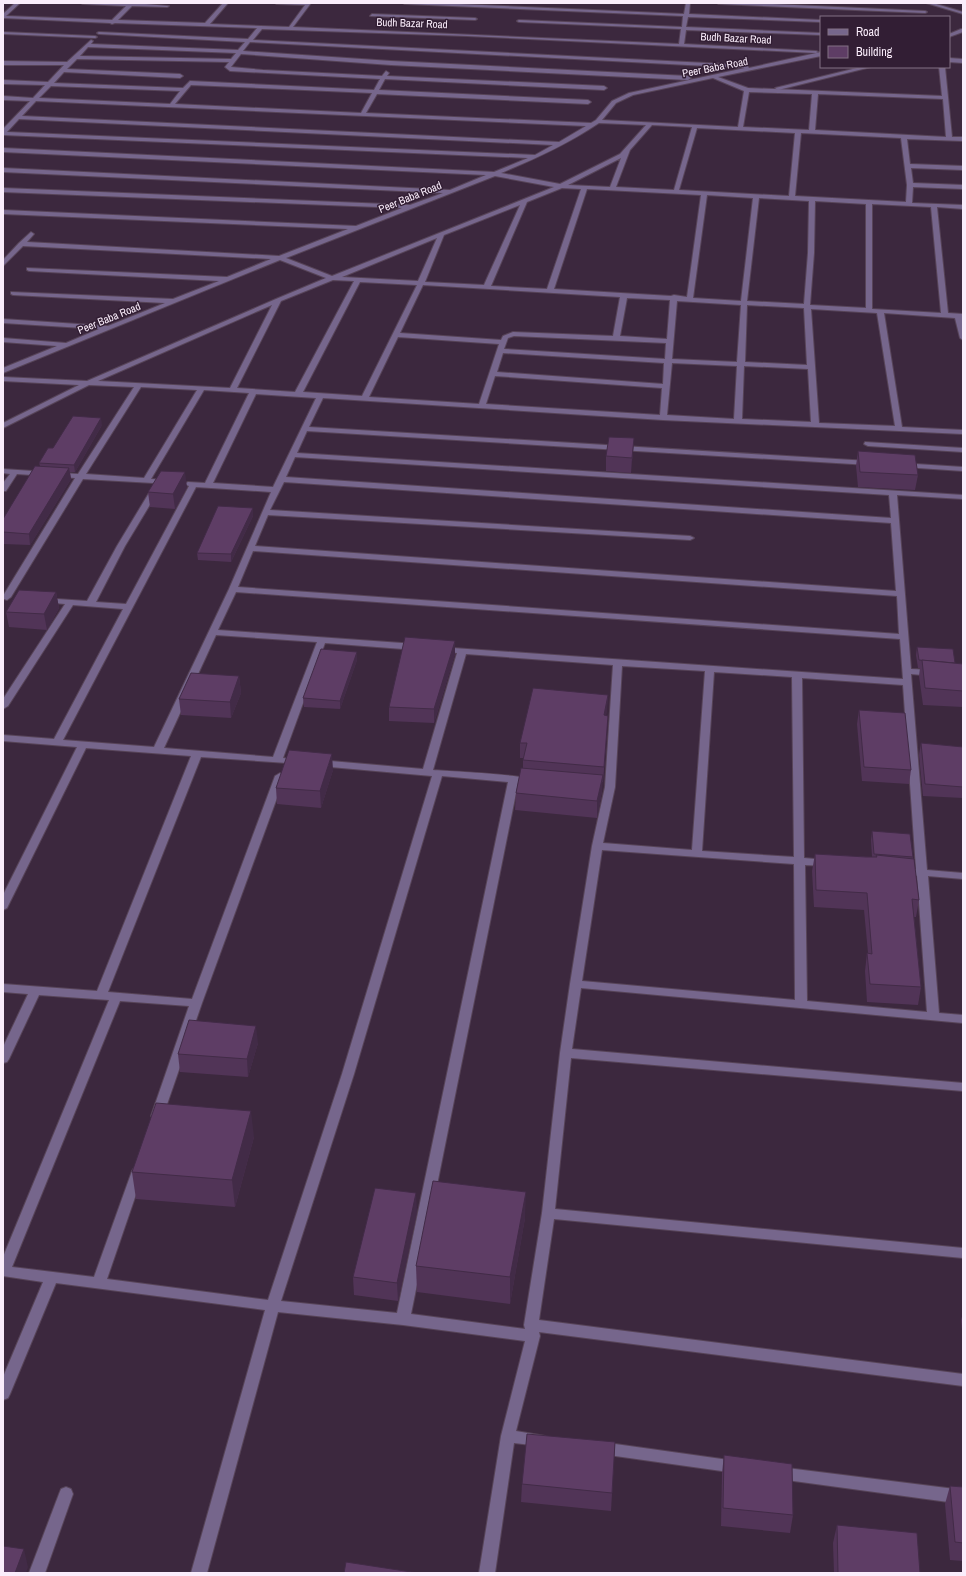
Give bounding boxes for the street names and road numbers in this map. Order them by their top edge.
street label: Budh Bazar Road [376,15,448,31]
street label: Budh Bazar Road [700,29,772,47]
street label: Peer Baba Road [681,54,749,80]
street label: Peer Baba Road [376,178,444,216]
street label: Peer Baba Road [75,299,143,337]

